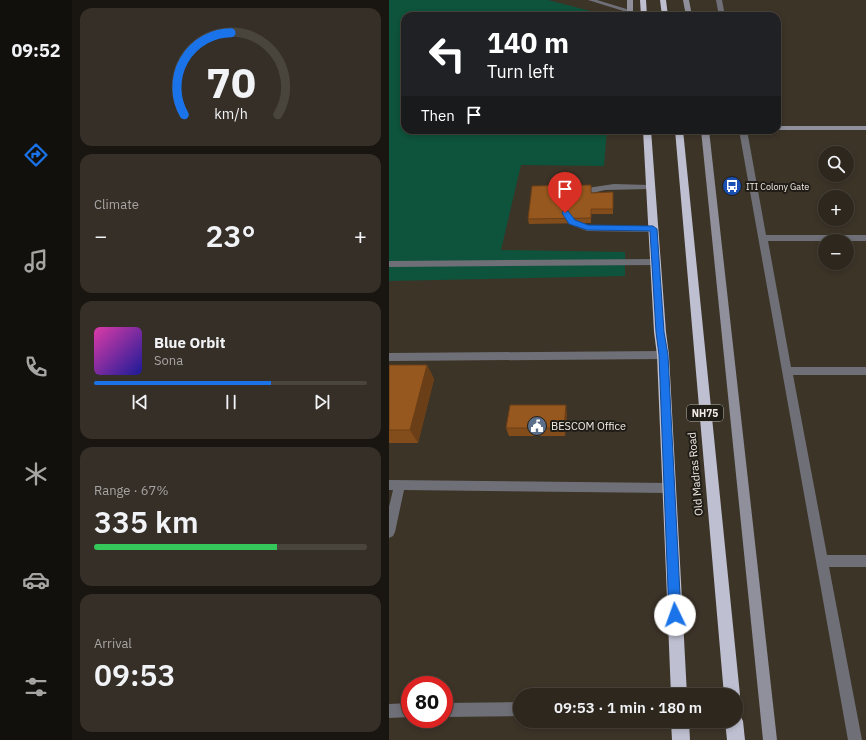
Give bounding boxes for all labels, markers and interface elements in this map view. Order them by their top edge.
text: 140 m [487,24,569,61]
icon: left [421,28,473,80]
text: 09:52 [11,39,61,62]
text: 70 [206,55,255,109]
text: Turn left [487,60,555,83]
text: km/h [214,104,247,123]
icon: arrive [463,104,485,126]
text: Then [421,106,455,125]
icon: directions [22,141,50,169]
map controls [818,146,854,270]
button: search [818,146,854,182]
pin [548,172,582,213]
bus stop icon: ITI Colony Gate [721,175,743,197]
icon: arrive [554,178,576,200]
place label: ITI Colony Gate [746,181,809,192]
button: + [818,190,854,226]
text: Climate [94,196,139,213]
text: 23° [205,216,256,255]
text: − [94,221,107,250]
text: + [354,221,367,250]
button: − [818,234,854,270]
icon: music [22,247,50,275]
text: Blue Orbit [154,333,225,352]
text: Sona [154,352,183,369]
icon: phone [22,353,50,381]
icon: previous [129,391,151,413]
icon: pause [220,391,242,413]
icon: next [311,391,333,413]
road number: NH75 [687,405,723,421]
public building icon: BESCOM Office [526,415,548,437]
place label: BESCOM Office [551,419,626,433]
street label: Old Madras Road [684,432,706,516]
icon: climate [22,460,50,488]
text: Range · 67% [94,482,168,499]
text: 335 km [94,502,199,541]
icon: car [22,566,50,594]
position arrow [654,594,696,636]
text: Arrival [94,635,132,652]
text: 09:53 [94,655,176,694]
icon: filters [22,673,50,701]
speed limit sign: 80 [401,676,453,728]
text: 09:53 · 1 min · 180 m [554,698,702,717]

